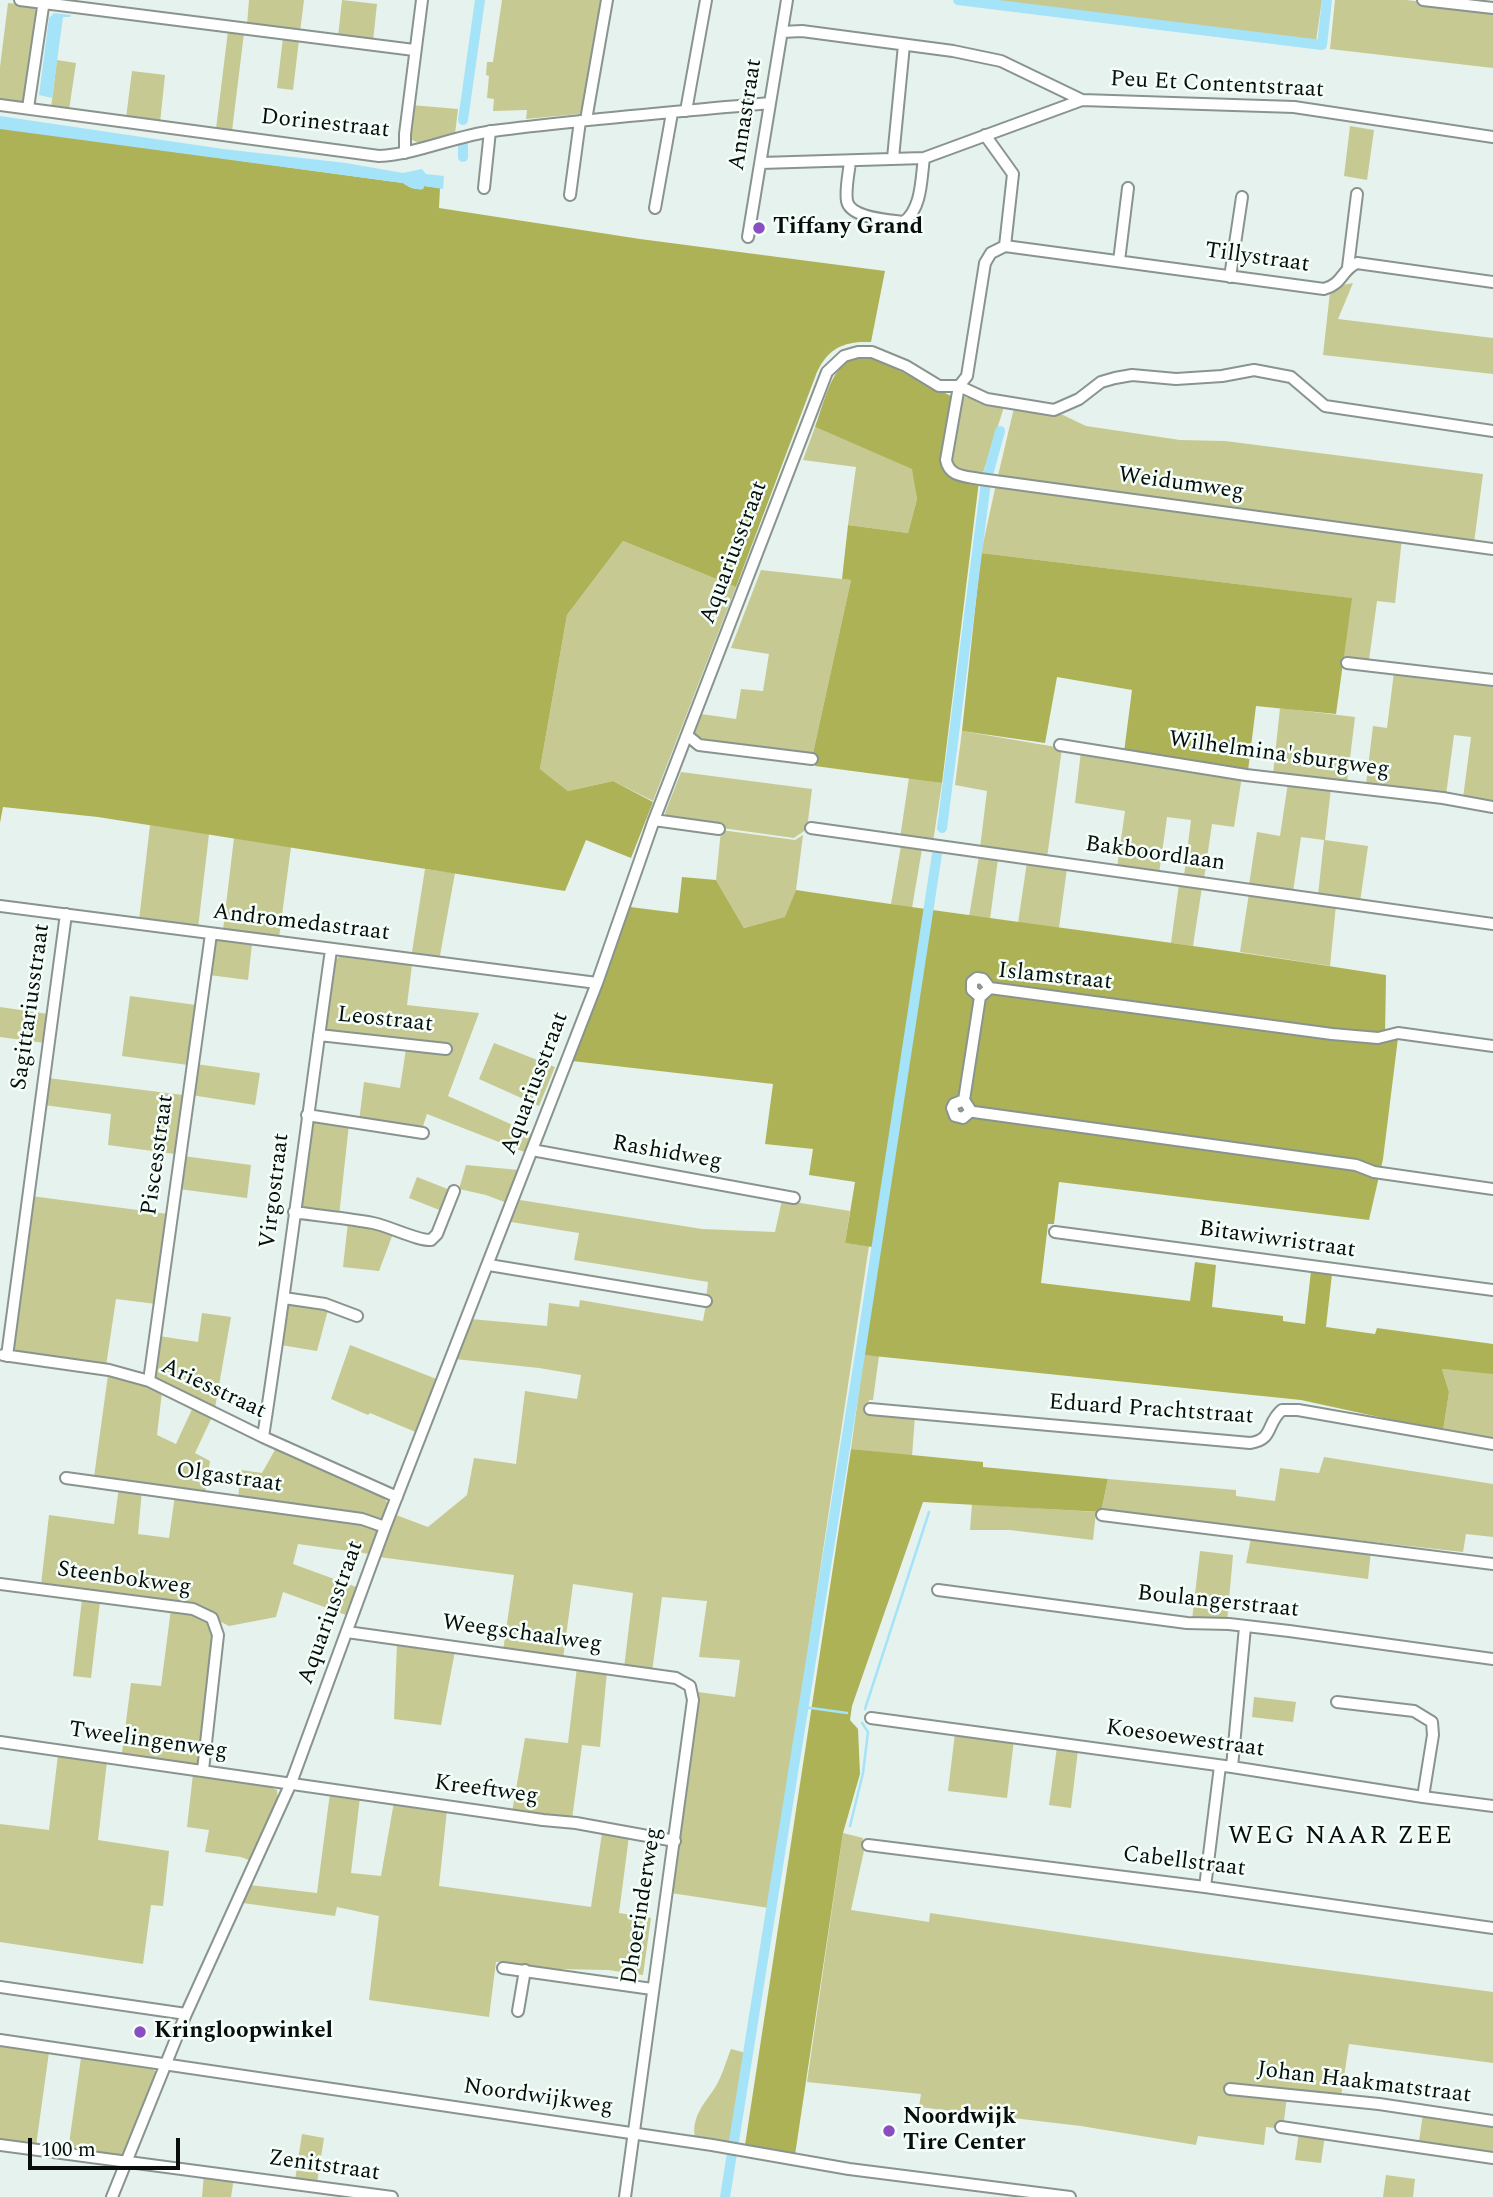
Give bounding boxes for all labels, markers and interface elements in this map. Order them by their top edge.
street label: Annastraat [725,57,769,173]
street label: Peu Et Contentstraat [1109,67,1325,105]
street label: Dorinestraat [259,105,391,145]
place label: Tiffany Grand [773,214,923,242]
marker: Tiffany Grand [751,220,767,236]
street label: Tillystraat [1203,238,1311,280]
street label: Weidumweg [1116,463,1246,507]
street label: Aquariusstraat [695,478,775,628]
street label: Wilhelmina'sburgweg [1167,727,1391,785]
street label: Bakboordlaan [1083,832,1227,878]
street label: Andromedastraat [211,899,391,949]
street label: Sagittariusstraat [7,922,57,1092]
street label: Islamstraat [996,958,1114,998]
street label: Leostraat [336,1002,434,1040]
street label: Aquariusstraat [496,1009,576,1159]
street label: Piscesstraat [137,1093,181,1217]
street label: Rashidweg [610,1131,724,1177]
street label: Virgostraat [255,1132,297,1250]
street label: Bitawiwristraat [1197,1216,1357,1266]
street label: Ariesstraat [156,1354,270,1426]
street label: Eduard Prachtstraat [1048,1390,1254,1432]
street label: Olgastraat [174,1458,284,1500]
street label: Aquariusstraat [293,1537,371,1689]
street label: Steenbokweg [55,1557,193,1603]
street label: Boulangerstraat [1136,1581,1300,1625]
street label: Weegschaalweg [440,1610,604,1660]
street label: Koesoewestraat [1104,1715,1266,1765]
street label: Tweelingenweg [67,1717,229,1767]
street label: Kreeftweg [432,1770,540,1812]
district label: WEG NAAR ZEE [1230,1822,1452,1854]
street label: Dhoerinderweg [617,1825,669,1987]
street label: Cabellstraat [1121,1842,1247,1884]
place label: Kringloopwinkel [154,2018,333,2046]
marker: Kringloopwinkel [132,2024,148,2040]
street label: Johan Haakmatstraat [1255,2057,1473,2111]
street label: Noordwijkweg [461,2074,615,2122]
place label: Noordwijk Tire Center [903,2104,1026,2158]
marker: Noordwijk Tire Center [881,2123,897,2139]
scale bar [32,2124,184,2168]
text: 100 m [41,2134,96,2166]
street label: Zenitstraat [267,2146,381,2188]

